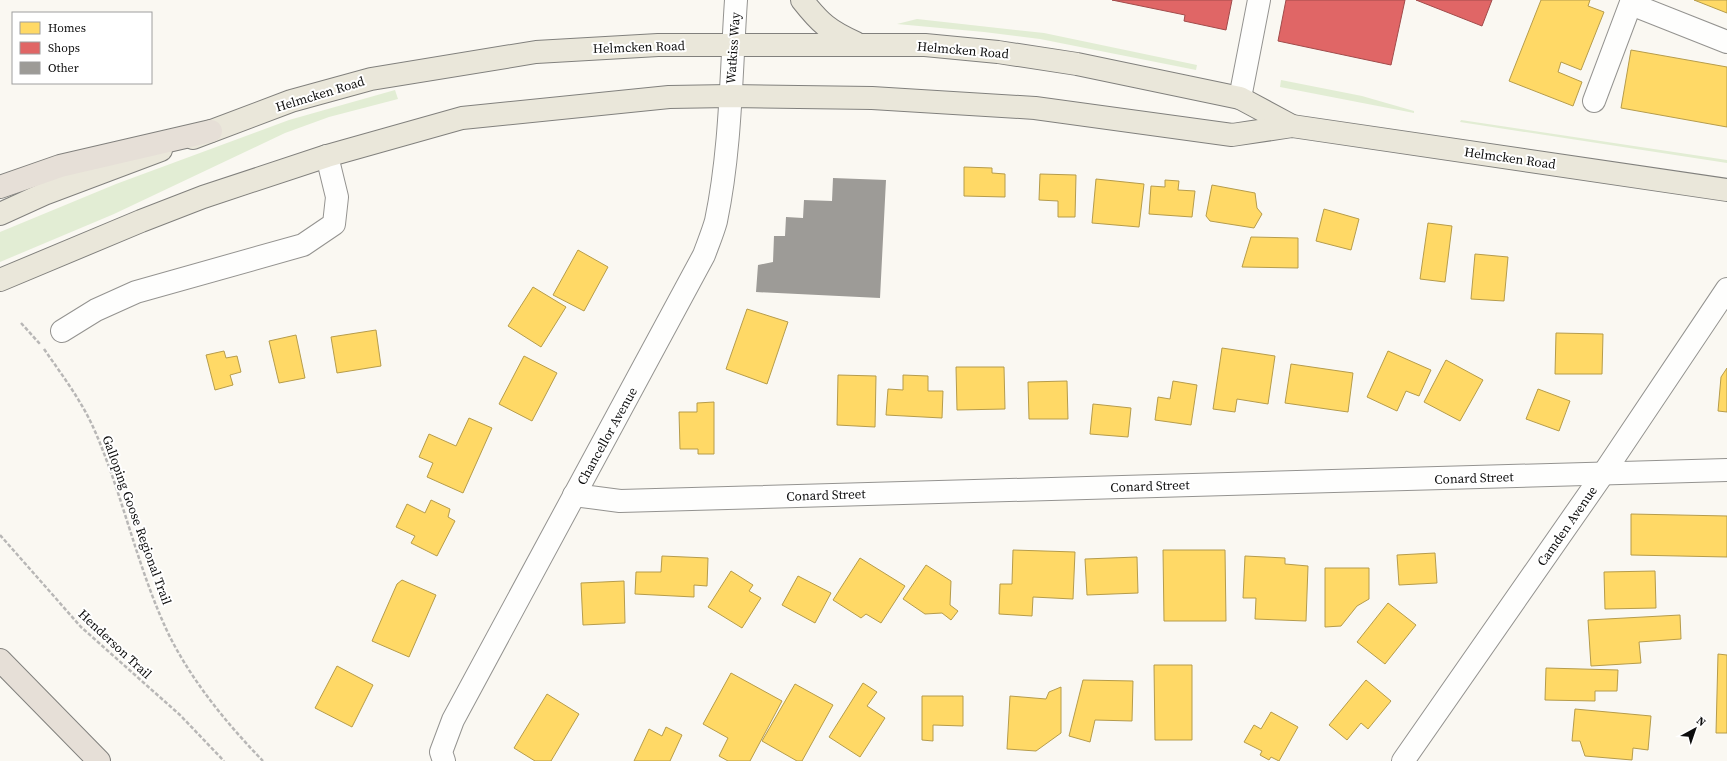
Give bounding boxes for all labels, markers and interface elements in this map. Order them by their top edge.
street label: Watkiss Way [722,11,744,85]
legend [12,12,152,84]
text: Homes [48,20,86,36]
street label: Helmcken Road [593,37,686,57]
street label: Helmcken Road [916,38,1010,63]
text: Shops [48,40,80,56]
text: Other [48,60,79,76]
street label: Helmcken Road [273,72,367,116]
street label: Helmcken Road [1463,143,1557,173]
street label: Chancellor Avenue [573,384,641,488]
street label: Galloping Goose Regional Trail [98,433,176,607]
street label: Conard Street [1434,468,1515,488]
street label: Conard Street [1110,476,1191,496]
street label: Camden Avenue [1533,482,1601,569]
street label: Conard Street [786,485,867,505]
street label: Henderson Trail [75,606,155,683]
north arrow [1675,709,1715,749]
text: N [1693,713,1709,730]

